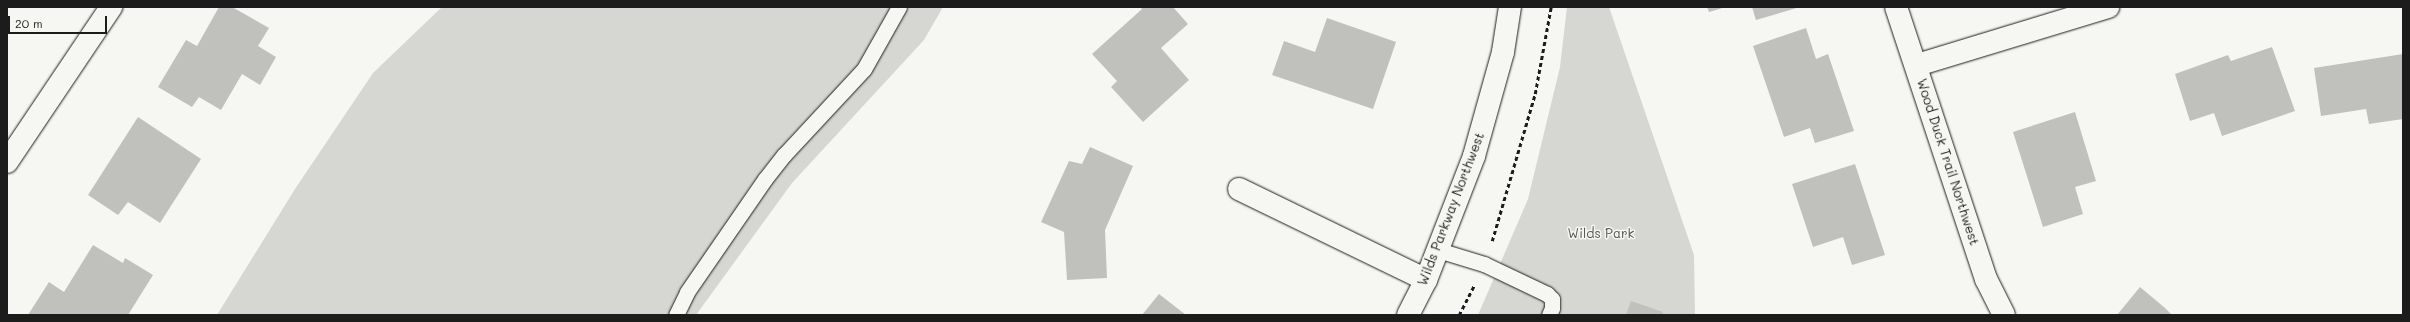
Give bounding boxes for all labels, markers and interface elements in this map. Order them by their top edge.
scale bar [10,8,109,34]
text: 20 m [15,15,43,31]
street label: Wood Duck Trail Northwest [1914,77,1982,247]
street label: Wilds Parkway Northwest [1415,130,1487,288]
park label: Wilds Park [1568,225,1634,241]

